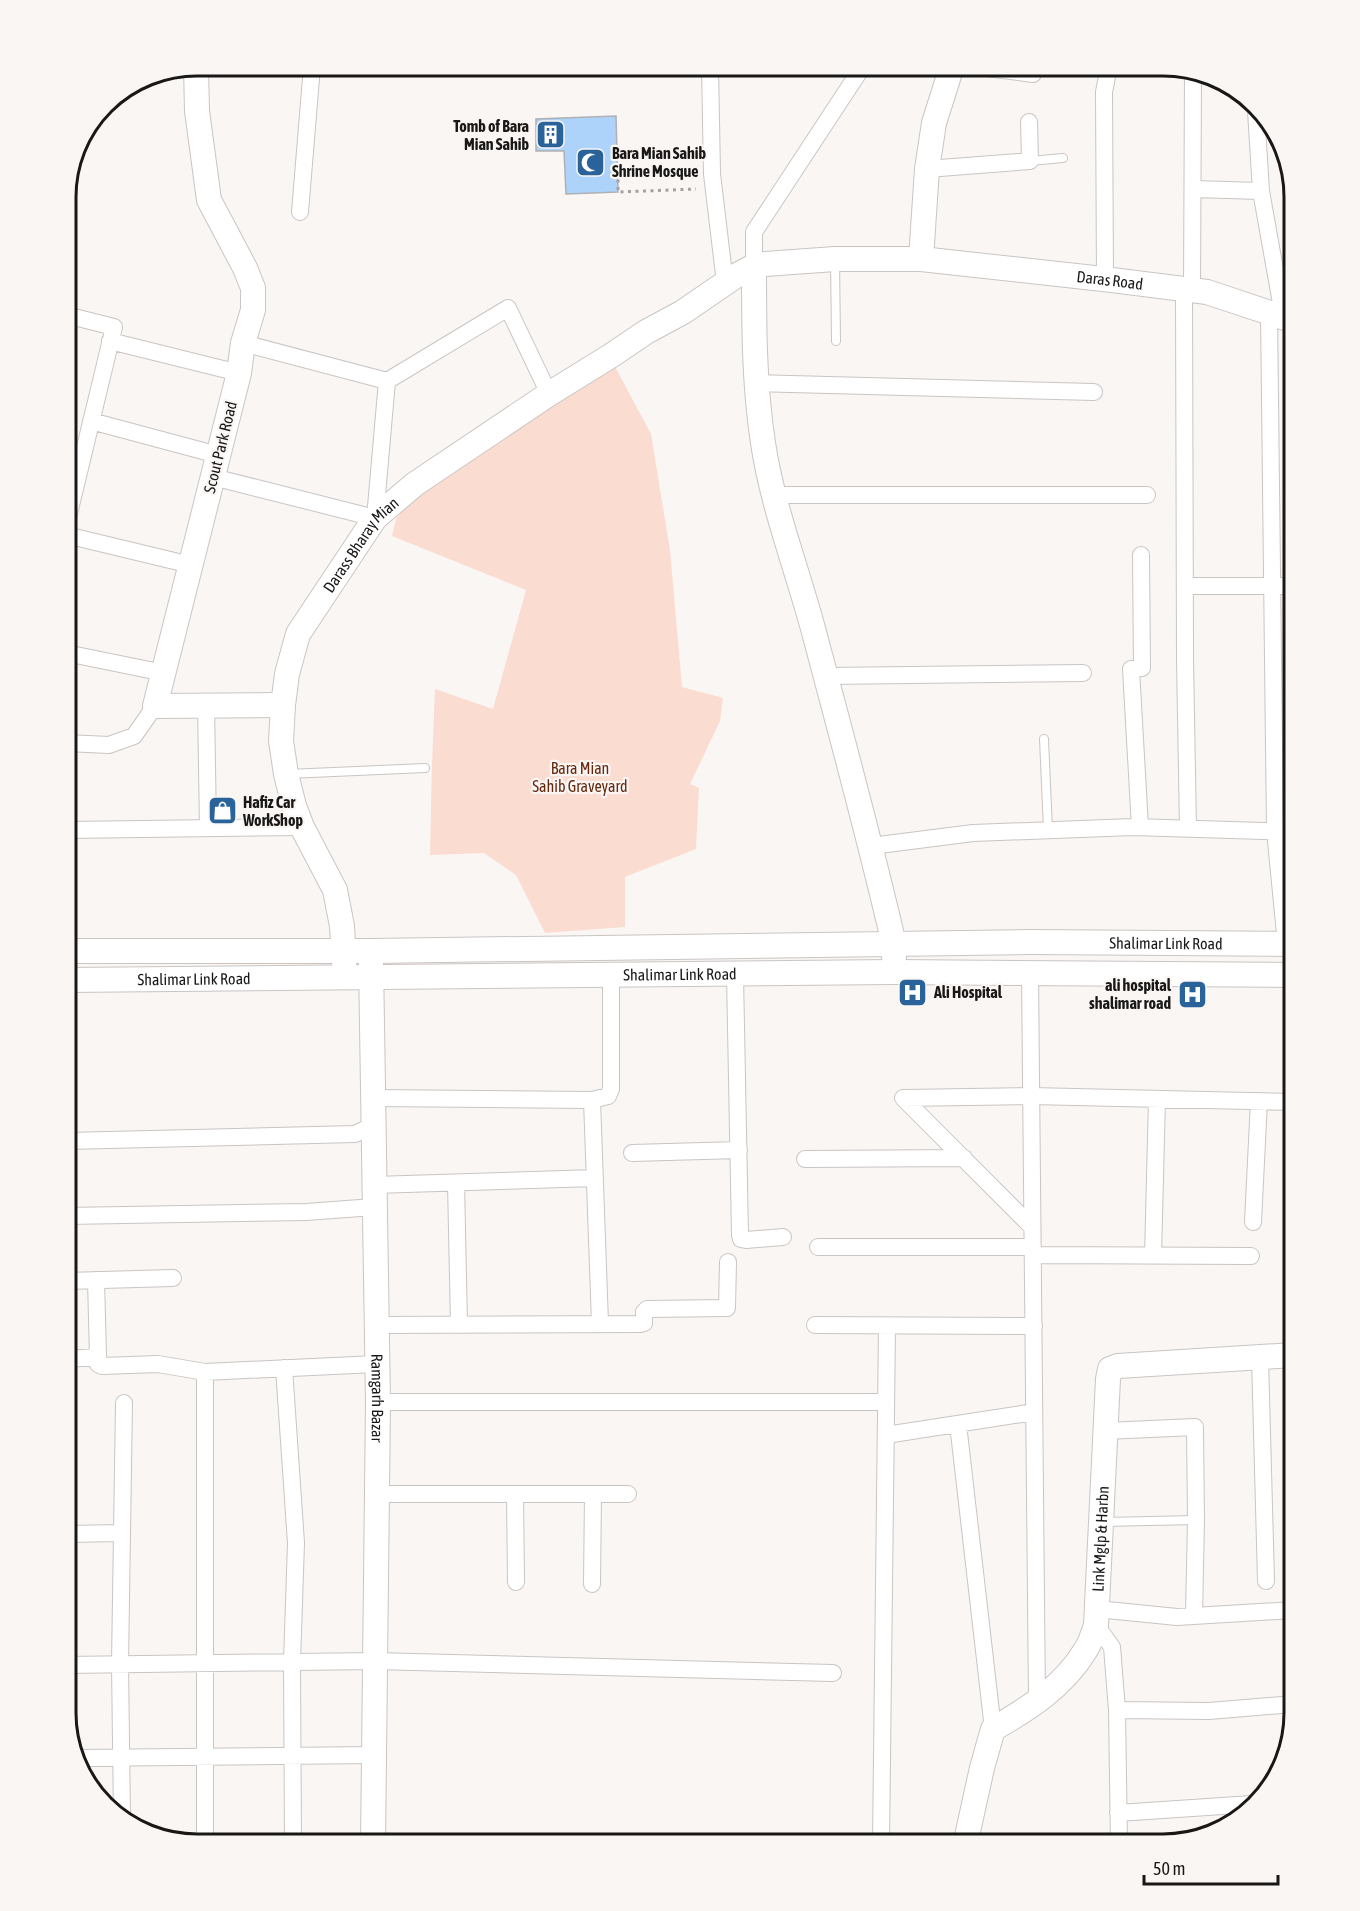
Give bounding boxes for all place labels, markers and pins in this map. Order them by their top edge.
place label: Tomb of Bara Mian Sahib [453,117,529,153]
building icon: Tomb of Bara Mian Sahib [534,119,566,151]
place label: Bara Mian Sahib Shrine Mosque [612,144,706,180]
mosque icon: Bara Mian Sahib Shrine Mosque [575,146,607,178]
place label: Hafiz Car WorkShop [242,793,303,829]
shop icon: Hafiz Car WorkShop [206,795,238,827]
hospital icon: Ali Hospital [897,976,929,1008]
place label: ali hospital shalimar road [1089,976,1172,1012]
hospital icon: ali hospital shalimar road [1176,978,1208,1010]
place label: Ali Hospital [933,983,1003,1001]

